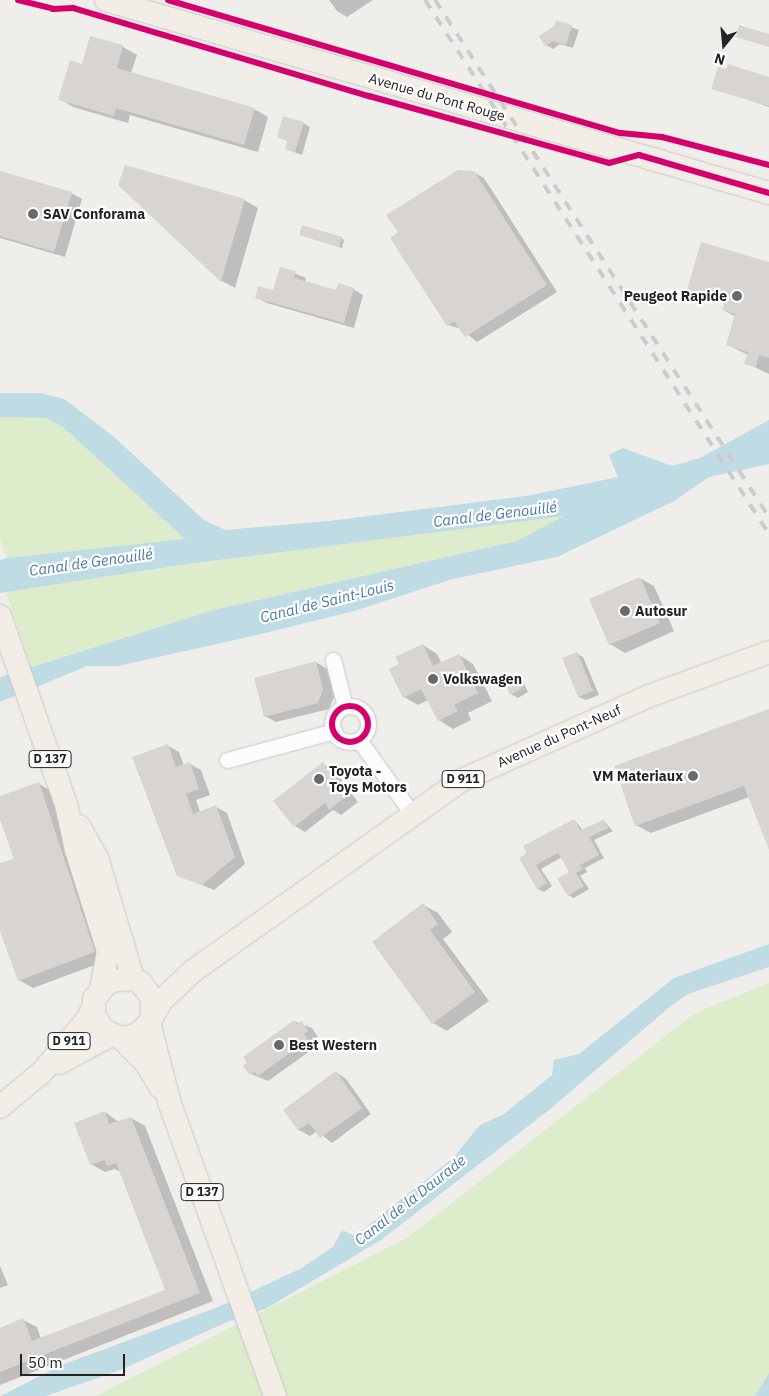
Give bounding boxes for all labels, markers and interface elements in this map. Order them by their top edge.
north arrow [699,20,749,70]
text: N [712,49,727,69]
street label: Avenue du Pont Rouge [367,69,507,125]
place label: SAV Conforama [43,206,145,222]
marker: SAV Conforama [27,208,39,220]
place label: Peugeot Rapide [624,288,727,304]
marker: Peugeot Rapide [731,290,743,302]
water label: Canal de Genouillé [432,497,558,531]
water label: Canal de Genouillé [28,544,154,580]
water label: Canal de Saint-Louis [258,576,396,626]
place label: Autosur [635,603,687,619]
marker: Autosur [619,605,631,617]
place label: Volkswagen [443,671,522,687]
marker: Volkswagen [427,673,439,685]
street label: Avenue du Pont-Neuf [495,701,623,771]
road number: D 137 [28,750,72,769]
place label: Toyota - Toys Motors [329,763,407,796]
place label: VM Materiaux [593,768,683,784]
road number: D 911 [440,770,486,789]
marker: VM Materiaux [687,770,699,782]
marker: Toyota - Toys Motors [313,773,325,785]
road number: D 911 [46,1032,92,1050]
place label: Best Western [289,1037,377,1053]
marker: Best Western [273,1039,285,1051]
water label: Canal de la Daurade [351,1151,469,1249]
road number: D 137 [180,1182,224,1202]
scale bar [22,1344,128,1376]
text: 50 m [28,1353,63,1372]

